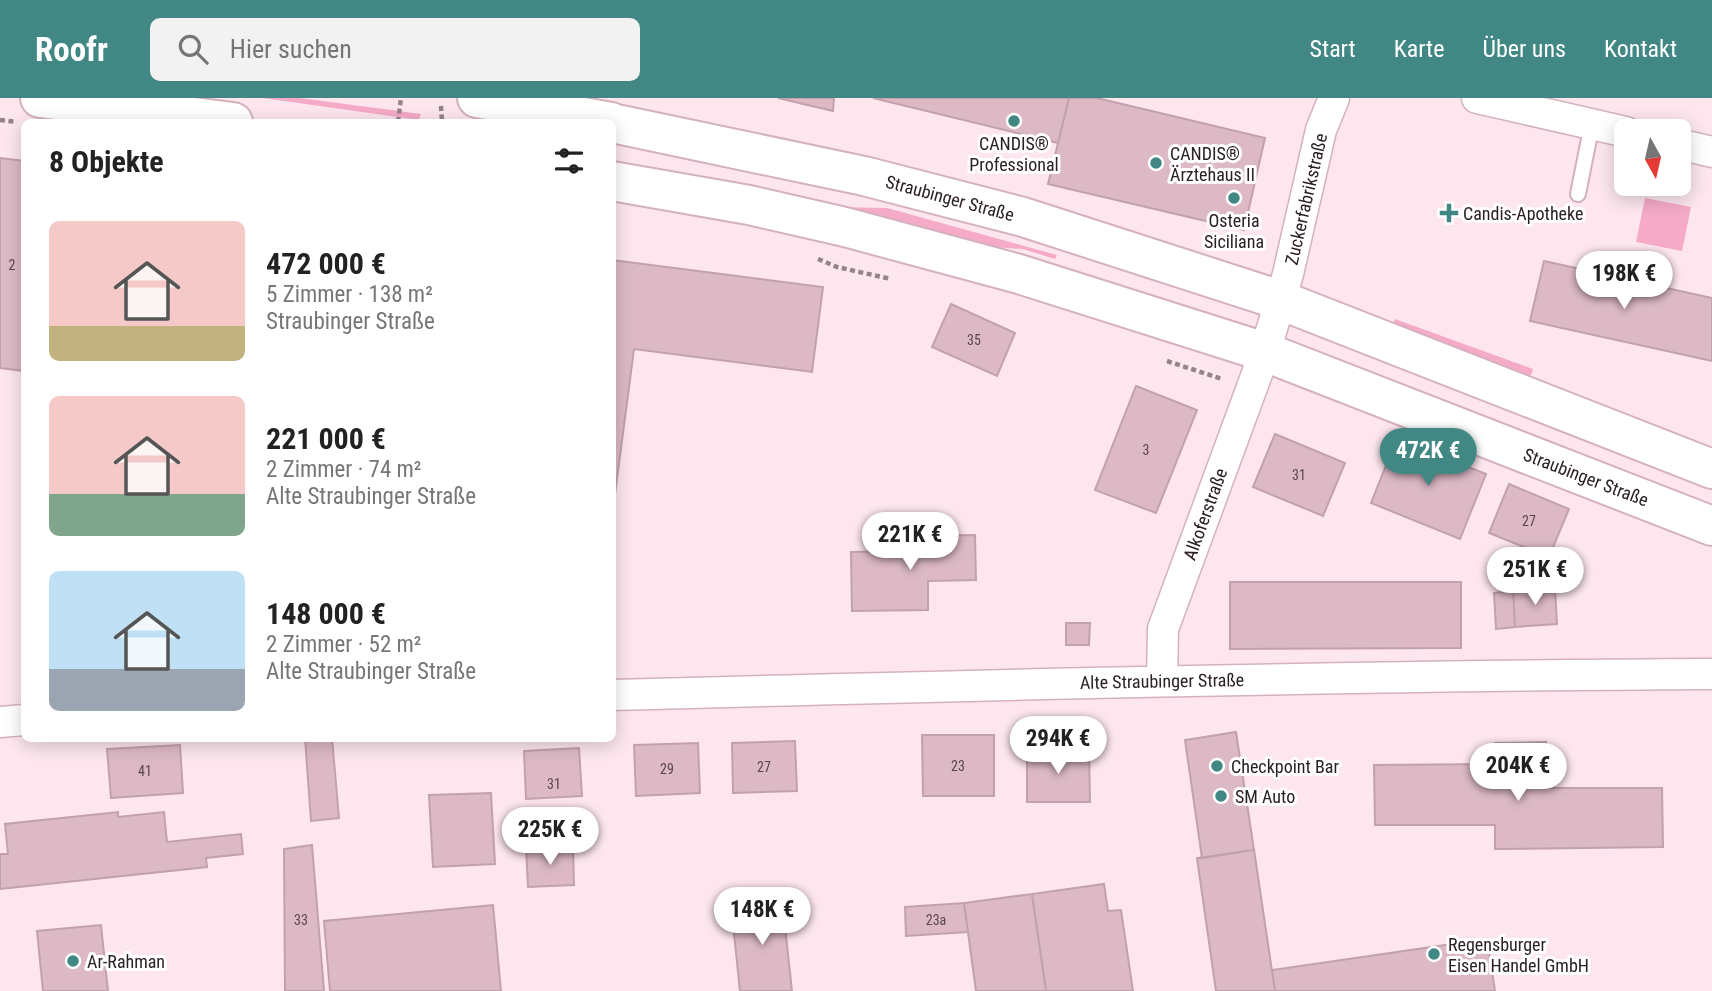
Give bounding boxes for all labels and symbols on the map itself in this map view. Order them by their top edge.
marker: CANDIS® Professional [1006,113,1022,129]
north arrow [1614,119,1690,196]
street label: Zuckerfabrikstraße [1281,131,1331,267]
place label: CANDIS® Professional [969,133,1059,175]
place label: CANDIS® Ärztehaus II [1170,143,1255,185]
marker: CANDIS® Ärztehaus II [1148,155,1164,171]
street label: Straubinger Straße [884,171,1016,225]
marker: Osteria Siciliana [1226,190,1242,206]
place label: Candis-Apotheke [1463,203,1583,224]
marker: Candis-Apotheke [1441,205,1457,221]
place label: Osteria Siciliana [1204,210,1264,252]
pin: 198K € [1567,252,1681,311]
house number: 2 [9,257,16,273]
house number: 35 [967,332,981,348]
pin: 472K € [1371,428,1485,488]
house number: 3 [1143,442,1149,458]
street label: Straubinger Straße [1521,444,1651,510]
street label: Alkoferstraße [1179,465,1231,563]
house number: 31 [1292,467,1306,483]
pin: 221K € [853,512,967,572]
house number: 27 [1522,513,1536,529]
pin: 251K € [1478,547,1592,607]
street label: Alte Straubinger Straße [1080,669,1244,693]
pin: 294K € [1001,716,1115,776]
pin: 204K € [1461,744,1575,803]
place label: Checkpoint Bar [1231,756,1339,777]
house number: 23 [951,758,965,774]
marker: Checkpoint Bar [1209,758,1225,774]
house number: 27 [757,759,771,775]
house number: 29 [660,761,674,777]
house number: 41 [138,763,152,779]
house number: 31 [547,776,561,792]
place label: SM Auto [1235,786,1295,807]
marker: SM Auto [1213,788,1229,804]
pin: 225K € [493,808,607,867]
pin: 148K € [705,888,819,947]
house number: 33 [294,912,308,928]
house number: 23a [926,912,946,928]
place label: Regensburger Eisen Handel GmbH [1448,934,1589,976]
marker: Regensburger Eisen Handel GmbH [1426,946,1442,962]
place label: Ar-Rahman [87,951,165,972]
marker: Ar-Rahman [65,953,81,969]

